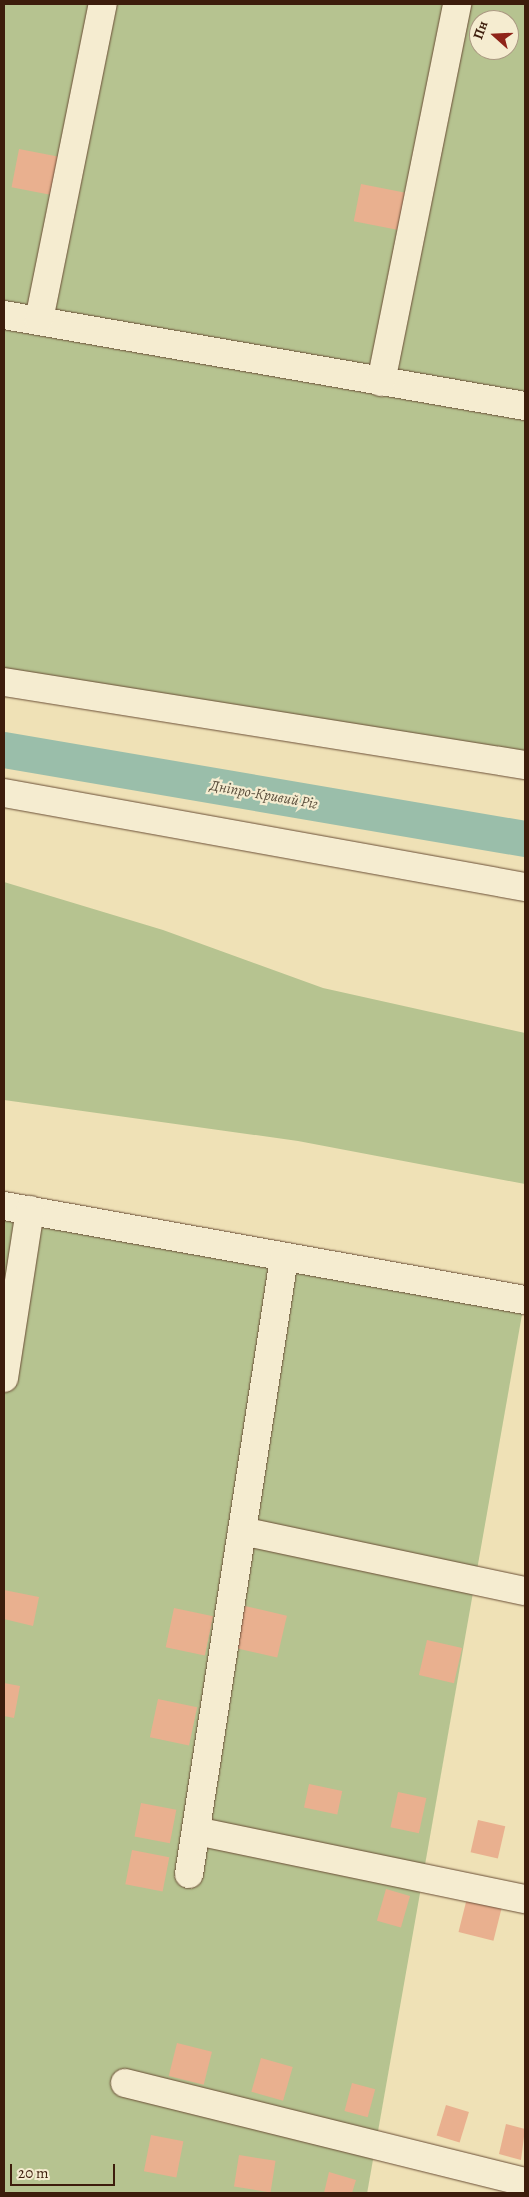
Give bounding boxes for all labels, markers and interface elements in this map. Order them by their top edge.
north arrow [469,10,519,60]
text: Пн [468,18,492,42]
water label: Дніпро-Кривий Ріг [209,777,319,813]
scale bar [12,2154,118,2186]
text: 20 m [18,2163,49,2183]

